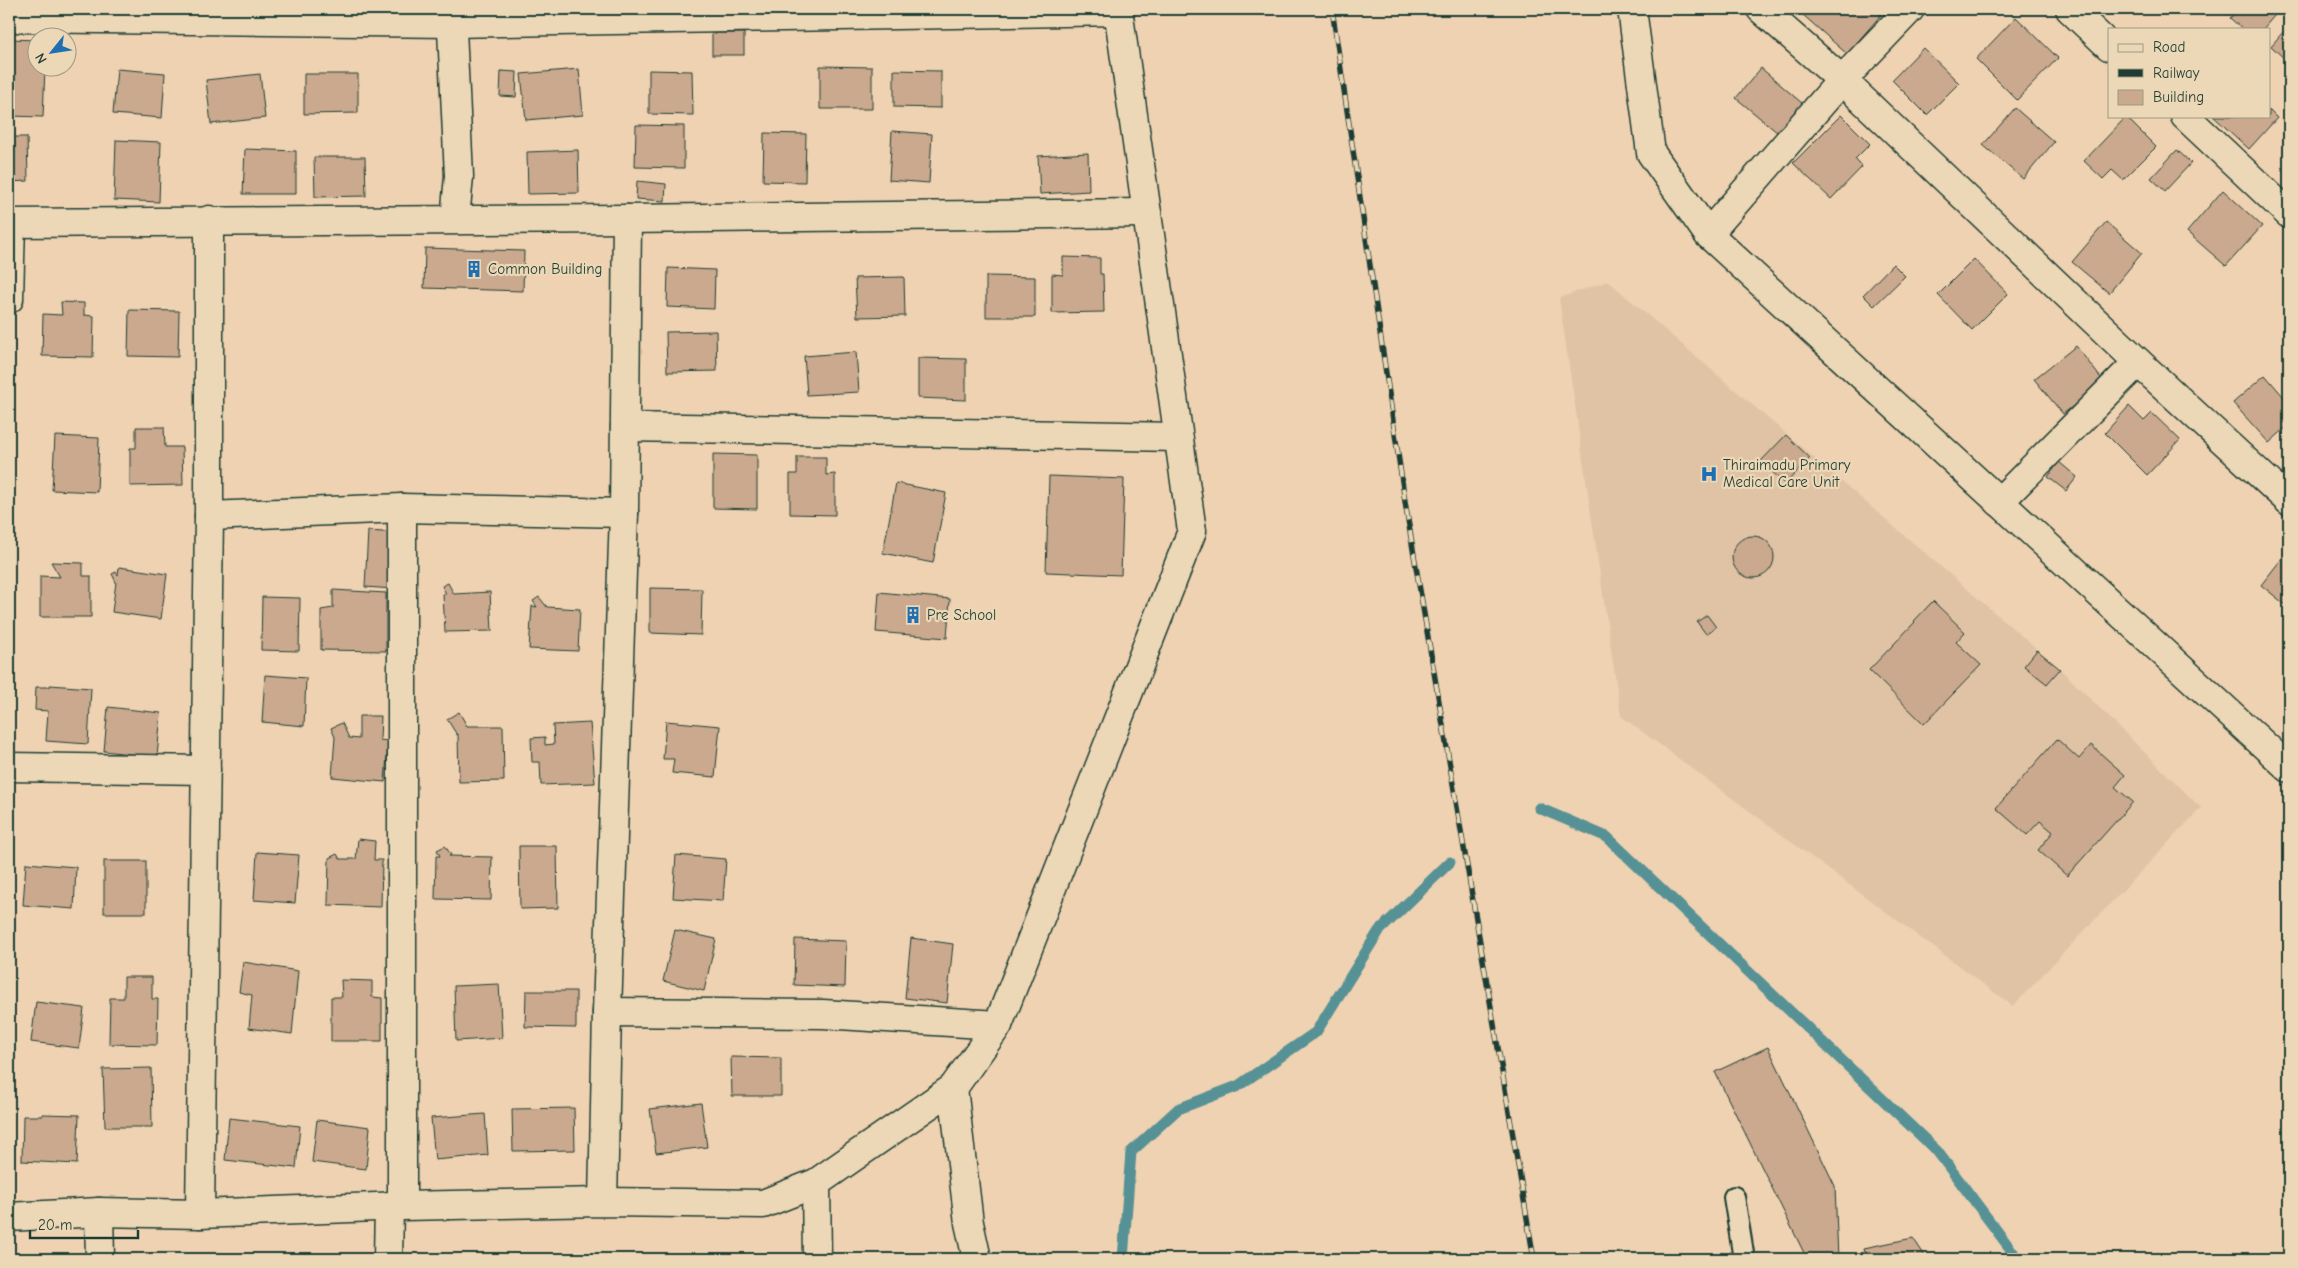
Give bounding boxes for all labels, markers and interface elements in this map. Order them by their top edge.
north arrow [28,28,78,78]
legend [2108,28,2270,118]
text: Road [2153,38,2185,56]
text: N [32,50,51,66]
text: Railway [2153,64,2200,82]
text: Building [2153,88,2204,106]
building icon: Common Building [464,259,484,279]
place label: Common Building [488,260,602,278]
place label: Thiraimadu Primary Medical Care Unit [1723,456,1851,491]
hospital icon: Thiraimadu Primary Medical Care Unit [1699,464,1719,484]
building icon: Pre School [903,605,923,625]
place label: Pre School [927,606,996,624]
scale bar [30,1208,138,1240]
text: 20 m [38,1216,72,1234]

